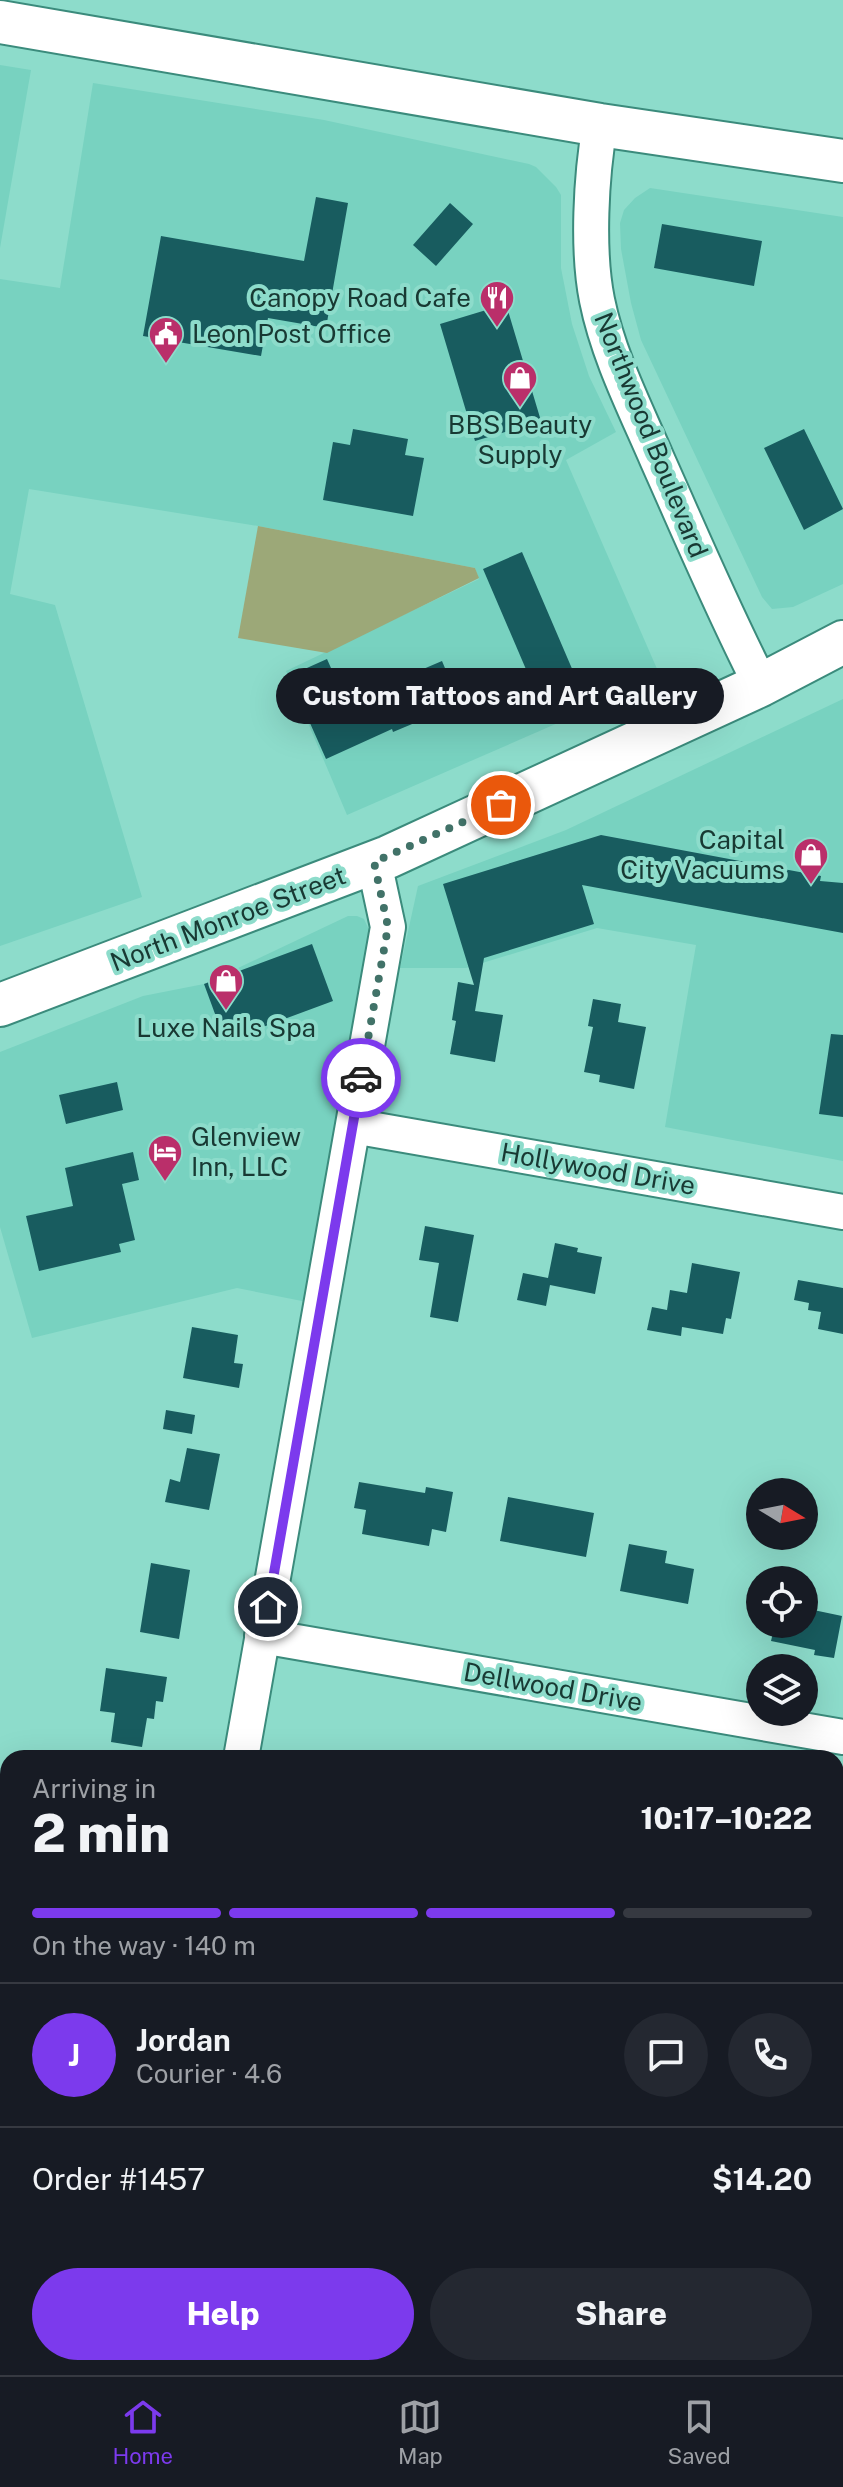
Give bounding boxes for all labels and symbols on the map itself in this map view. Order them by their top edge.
restaurant icon: Canopy Road Cafe [478,279,516,329]
place label: Canopy Road Cafe [249,282,471,313]
street label: Northwood Boulevard [588,308,715,562]
public building icon: Leon Post Office [147,315,185,365]
place label: Leon Post Office [192,318,392,349]
shop icon: BBS Beauty Supply [501,359,539,409]
place label: BBS Beauty Supply [448,409,592,470]
callout: Custom Tattoos and Art Gallery [277,669,725,725]
pin [467,771,535,839]
place label: Capital City Vacuums [620,824,785,885]
shop icon: Capital City Vacuums [792,836,830,886]
street label: North Monroe Street [106,859,350,978]
shop icon: Luxe Nails Spa [207,962,245,1012]
place label: Luxe Nails Spa [136,1012,316,1043]
courier [321,1038,401,1118]
place label: Glenview Inn, LLC [191,1121,301,1182]
hotel icon: Glenview Inn, LLC [146,1133,184,1183]
street label: Hollywood Drive [498,1136,698,1201]
north arrow [746,1478,818,1550]
pin [234,1573,302,1641]
street label: Dellwood Drive [461,1656,645,1717]

